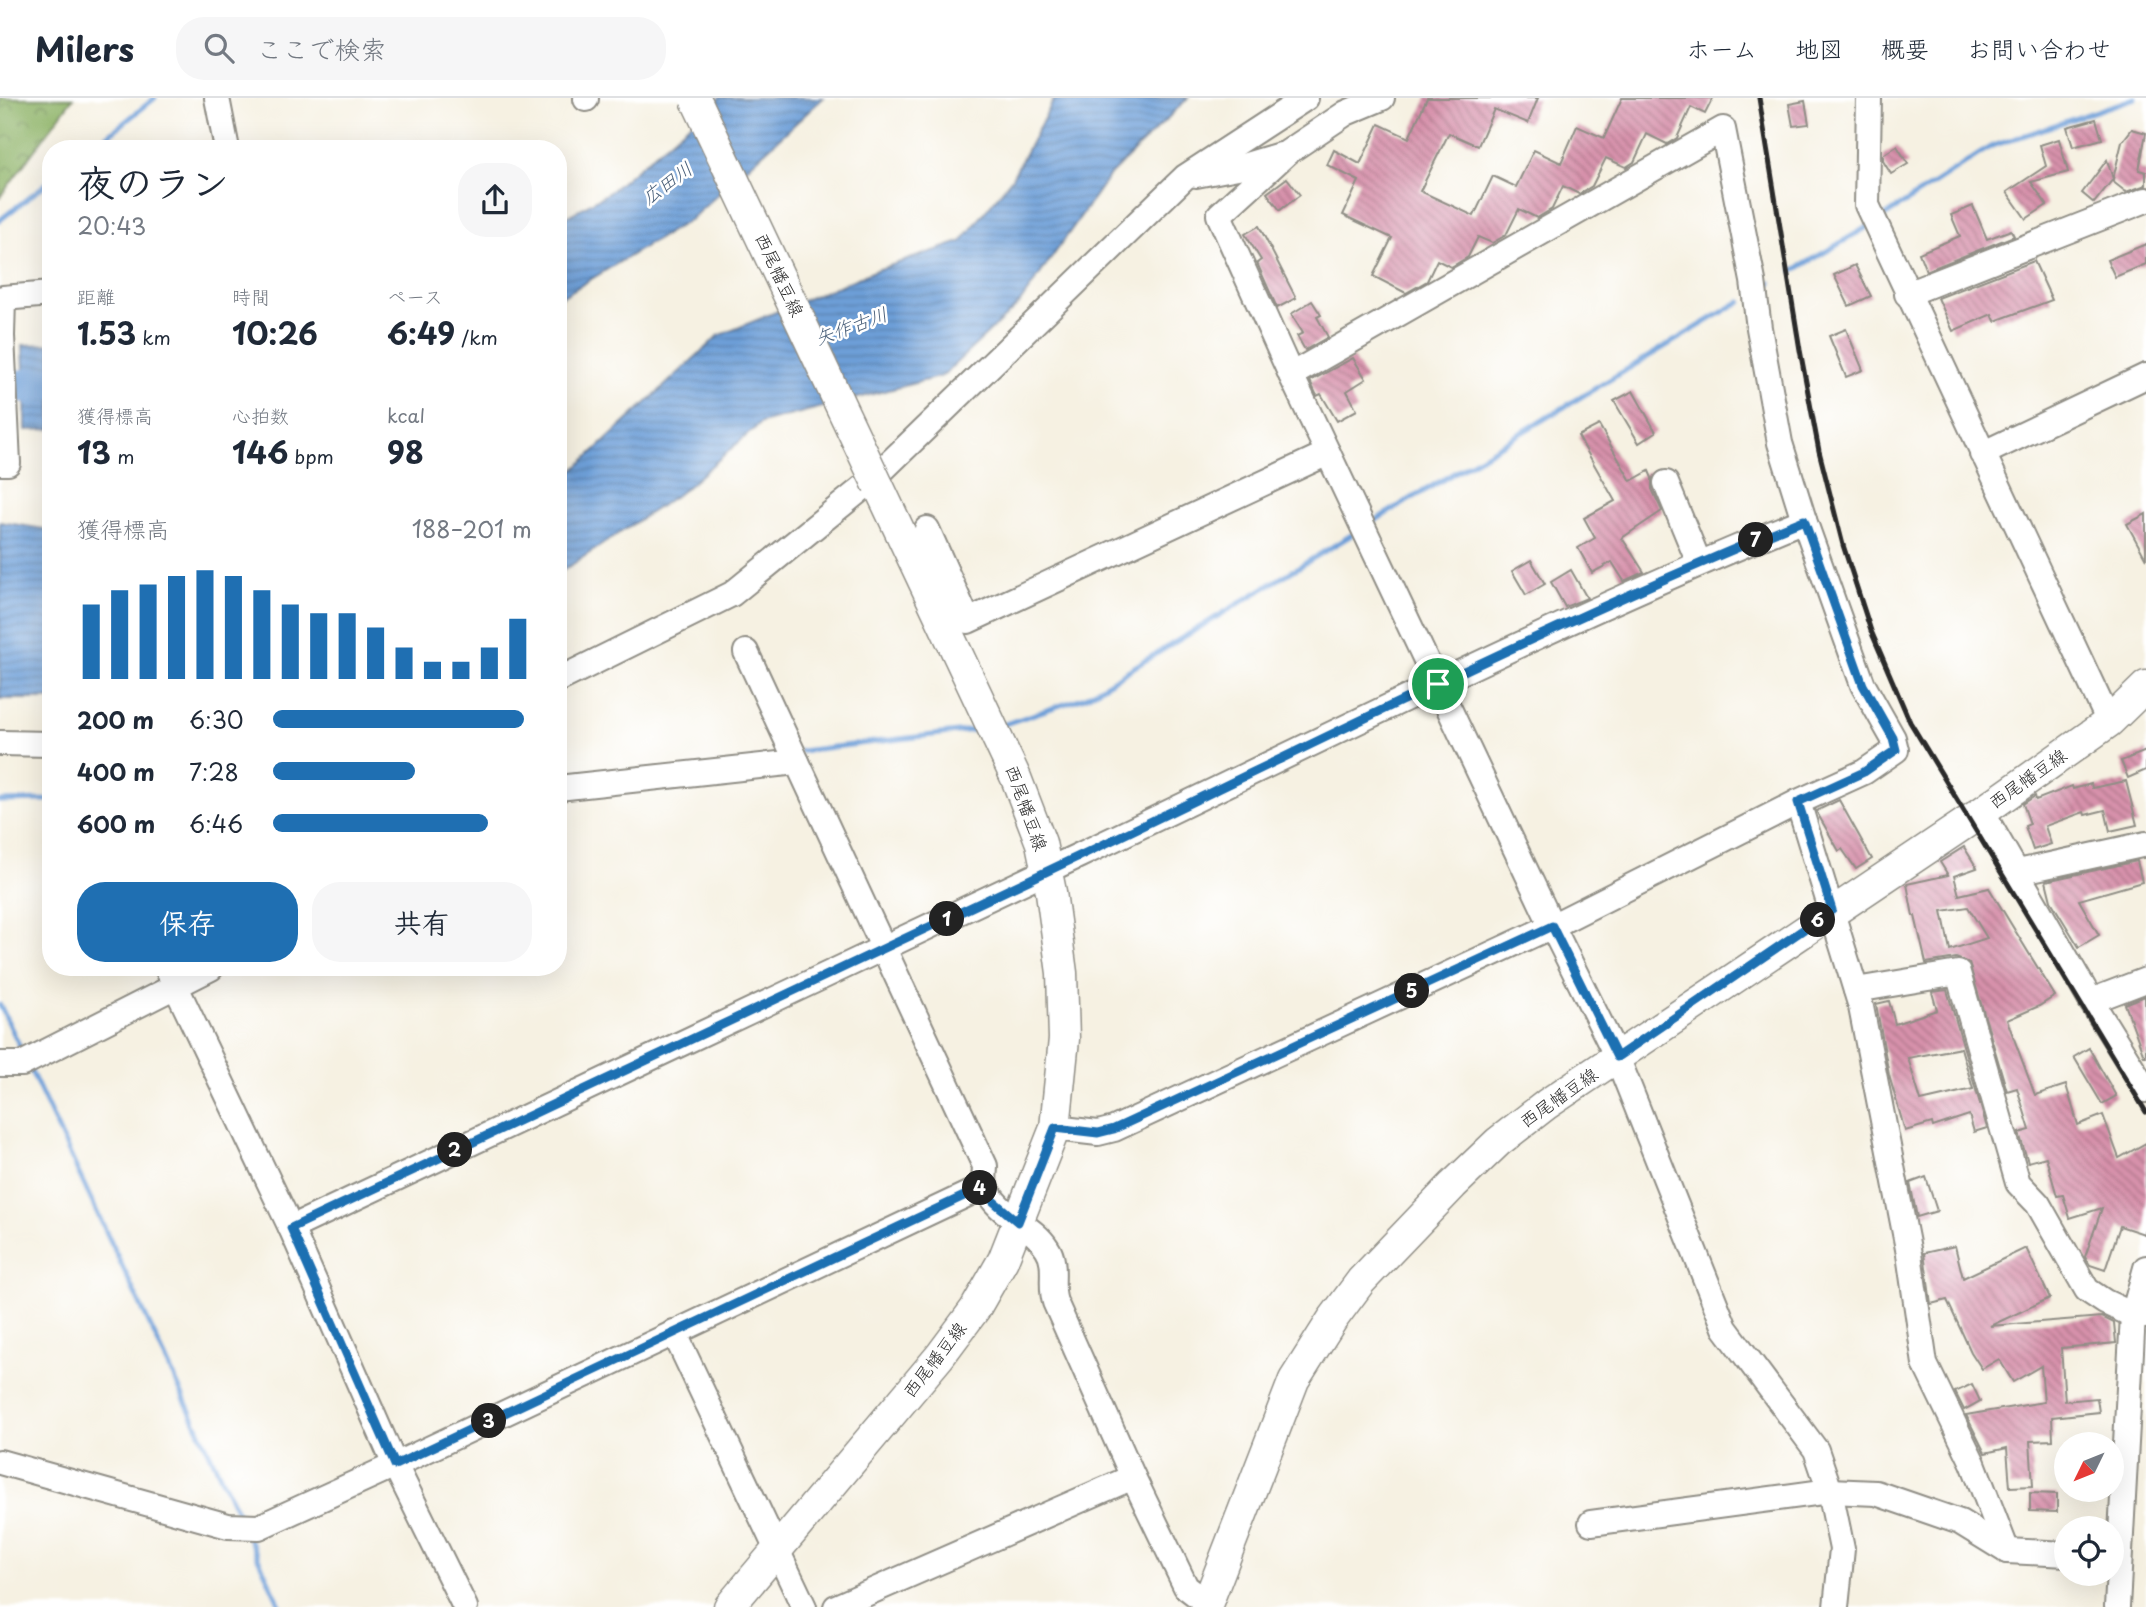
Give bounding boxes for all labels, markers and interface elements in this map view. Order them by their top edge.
search box [176,17,666,80]
text: Milers [35,23,134,73]
icon: search [200,29,238,67]
text: ここで検索 [256,29,386,68]
text: ホーム [1686,30,1757,66]
text: 地図 [1795,30,1843,66]
text: 概要 [1881,30,1929,66]
text: お問い合わせ [1967,30,2111,66]
text: 夜のラン [77,153,229,210]
water label: 広田川 [635,154,698,210]
button: share [458,163,532,237]
text: 20:43 [77,208,146,243]
street label: 西尾幡豆線 [749,228,812,321]
text: 距離 [77,282,115,310]
text: 時間 [232,282,270,310]
text: ペース [387,282,443,310]
water label: 矢作古川 [810,299,891,351]
text: 1.53 [77,310,136,355]
text: 10:26 [232,310,318,355]
text: 6:49 [387,310,455,355]
text: km [136,323,171,351]
text: /km [455,323,498,351]
text: 獲得標高 [77,401,153,429]
text: 心拍数 [232,401,289,429]
text: kcal [387,401,425,429]
text: 13 [77,429,111,474]
text: 146 [232,429,288,474]
text: 98 [387,429,424,474]
text: m [111,442,134,470]
text: bpm [288,442,334,470]
text: 獲得標高 [77,511,169,546]
text: 188–201 m [412,511,532,546]
pin: 7 [1738,522,1774,558]
text: 7 [1750,525,1761,553]
pin [1408,654,1468,714]
icon: arrive [1419,665,1457,703]
text: 200 m [77,702,154,737]
text: 6:30 [189,702,244,737]
street label: 西尾幡豆線 [1983,741,2072,815]
text: 400 m [77,754,155,789]
text: 7:28 [189,754,239,789]
street label: 西尾幡豆線 [999,761,1055,854]
text: 600 m [77,806,155,841]
text: 6:46 [189,806,243,841]
button: 保存 [77,882,298,962]
button: 共有 [312,882,532,962]
pin: 1 [930,902,964,936]
pin: 6 [1800,902,1836,938]
text: 1 [942,904,951,932]
text: 6 [1811,905,1824,933]
pin: 5 [1394,974,1430,1008]
text: 5 [1405,976,1418,1004]
street label: 西尾幡豆線 [1514,1060,1603,1134]
pin: 2 [438,1132,472,1168]
text: 2 [448,1135,461,1163]
pin: 4 [962,1170,998,1206]
text: 4 [973,1173,986,1201]
street label: 西尾幡豆線 [895,1315,972,1403]
pin: 3 [472,1404,506,1438]
text: 3 [482,1406,495,1434]
north arrow [2054,1432,2124,1502]
map controls [2054,1432,2124,1586]
button: locate [2054,1516,2124,1586]

